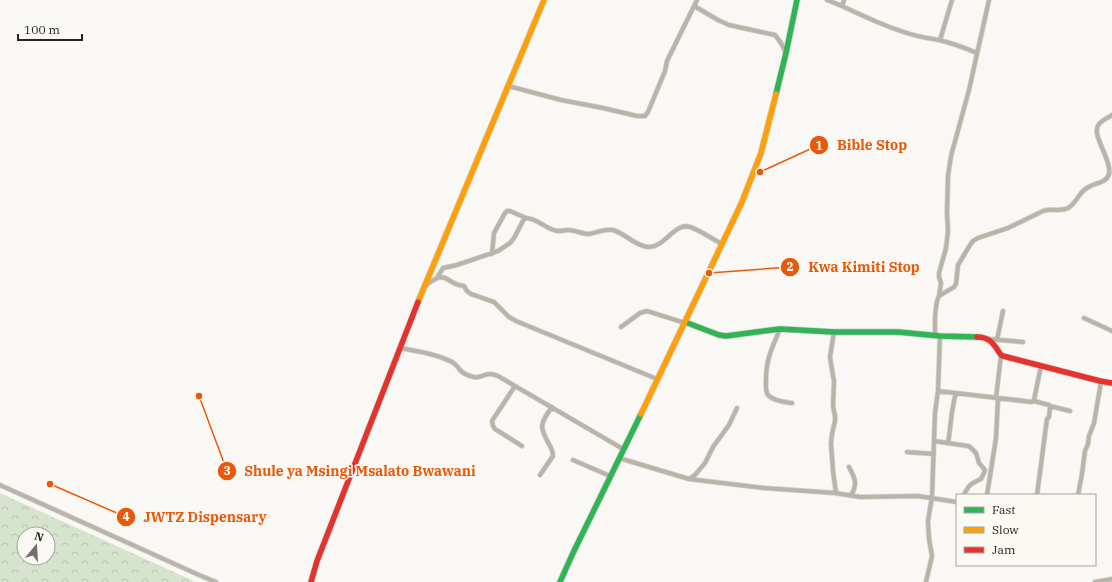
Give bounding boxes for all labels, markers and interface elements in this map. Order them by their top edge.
scale bar [18,16,82,42]
text: 100 m [24,22,60,37]
callout: Bible Stop [809,132,915,158]
text: Bible Stop [837,136,907,154]
text: 1 [815,138,823,153]
callout: Kwa Kimiti Stop [780,254,927,280]
text: Kwa Kimiti Stop [808,258,920,276]
text: 2 [786,259,794,274]
callout: Shule ya Msingi Msalato Bwawani [217,458,484,484]
text: Shule ya Msingi Msalato Bwawani [244,462,476,480]
text: 3 [223,463,231,478]
legend [956,494,1096,566]
text: Fast [992,502,1016,517]
callout: JWTZ Dispensary [116,504,275,530]
text: JWTZ Dispensary [143,508,267,526]
text: 4 [122,509,130,524]
text: Slow [992,522,1019,537]
north arrow [16,526,56,566]
text: N [33,528,46,545]
text: Jam [992,542,1016,557]

